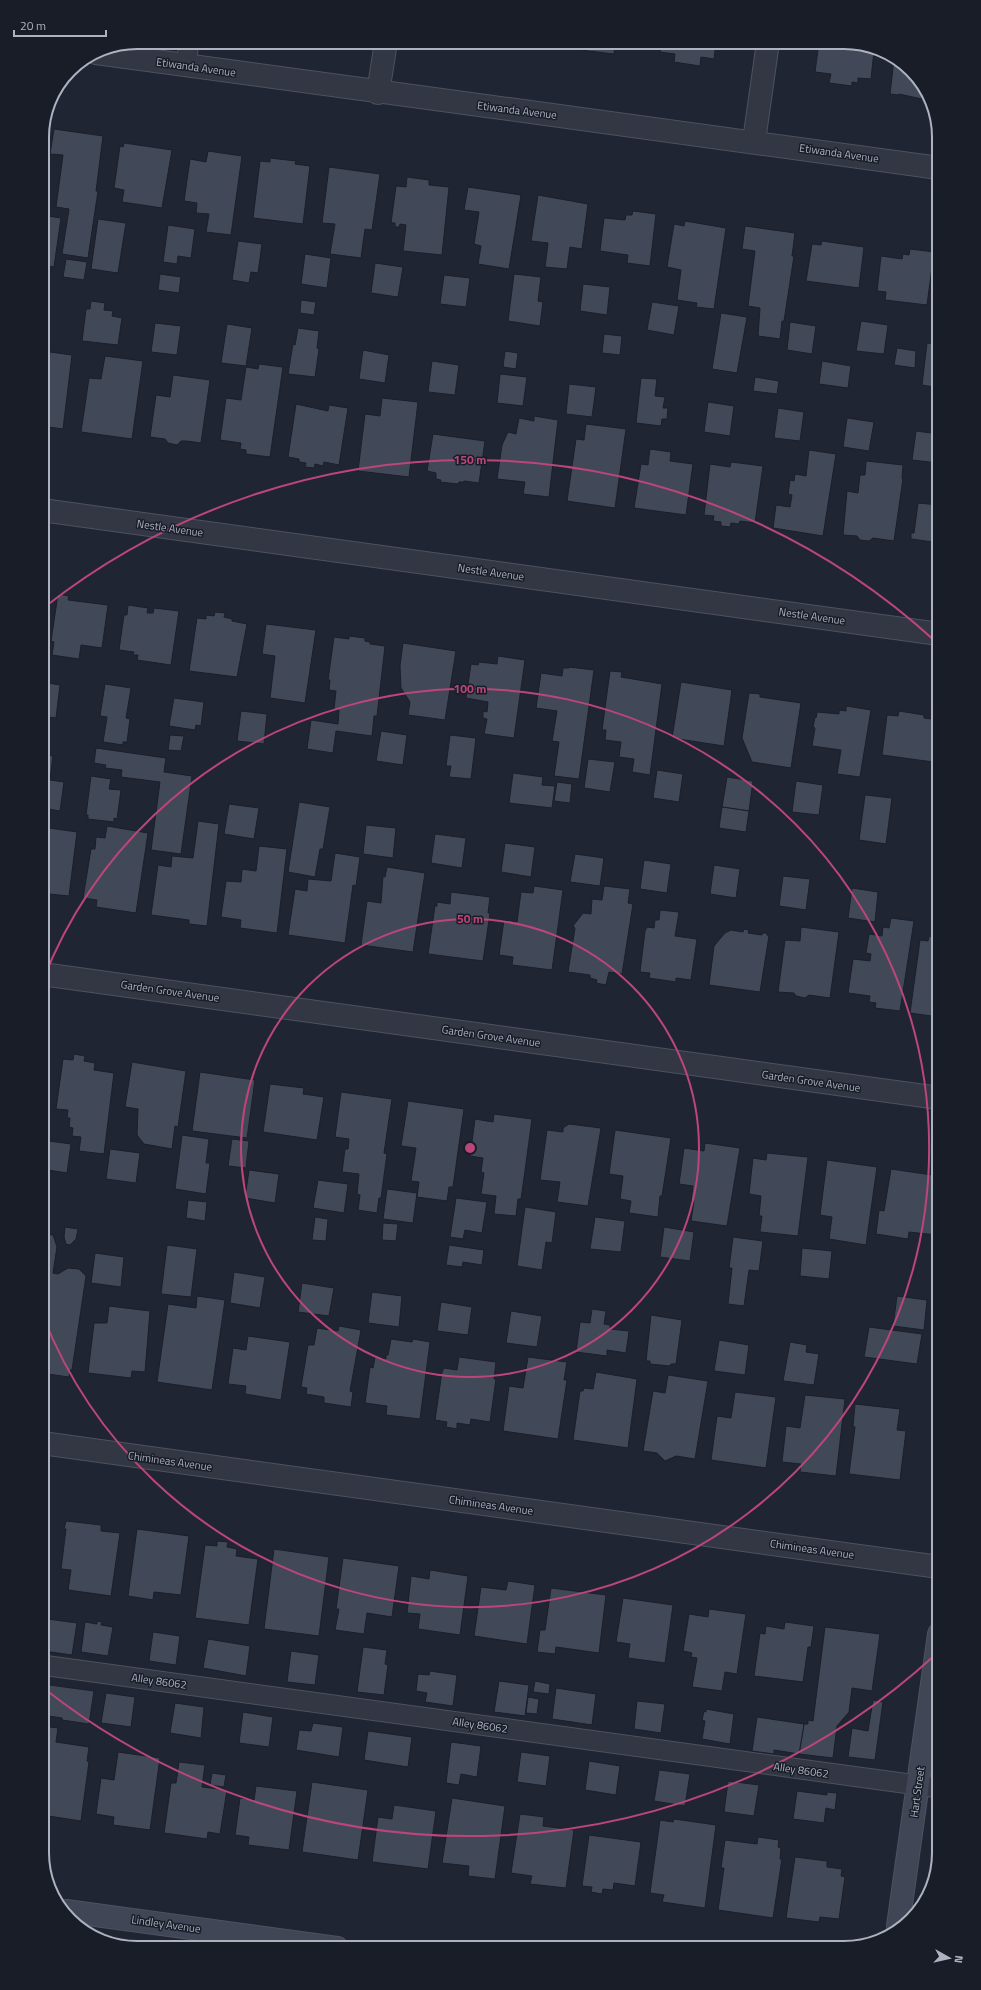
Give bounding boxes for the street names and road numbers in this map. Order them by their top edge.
street label: Etiwanda Avenue [155,53,237,81]
street label: Etiwanda Avenue [476,97,558,123]
street label: Etiwanda Avenue [798,139,880,167]
street label: Nestle Avenue [136,515,205,541]
street label: Nestle Avenue [457,559,526,585]
street label: Nestle Avenue [778,603,847,629]
street label: Garden Grove Avenue [120,976,221,1006]
street label: Garden Grove Avenue [441,1021,542,1051]
street label: Garden Grove Avenue [761,1066,862,1096]
street label: Chimineas Avenue [127,1447,214,1475]
street label: Chimineas Avenue [448,1491,535,1519]
street label: Chimineas Avenue [769,1535,856,1563]
street label: Alley 86062 [130,1669,188,1693]
street label: Alley 86062 [451,1713,509,1737]
street label: Alley 86062 [772,1758,830,1782]
street label: Hart Street [906,1765,929,1819]
street label: Lindley Avenue [130,1911,202,1937]

